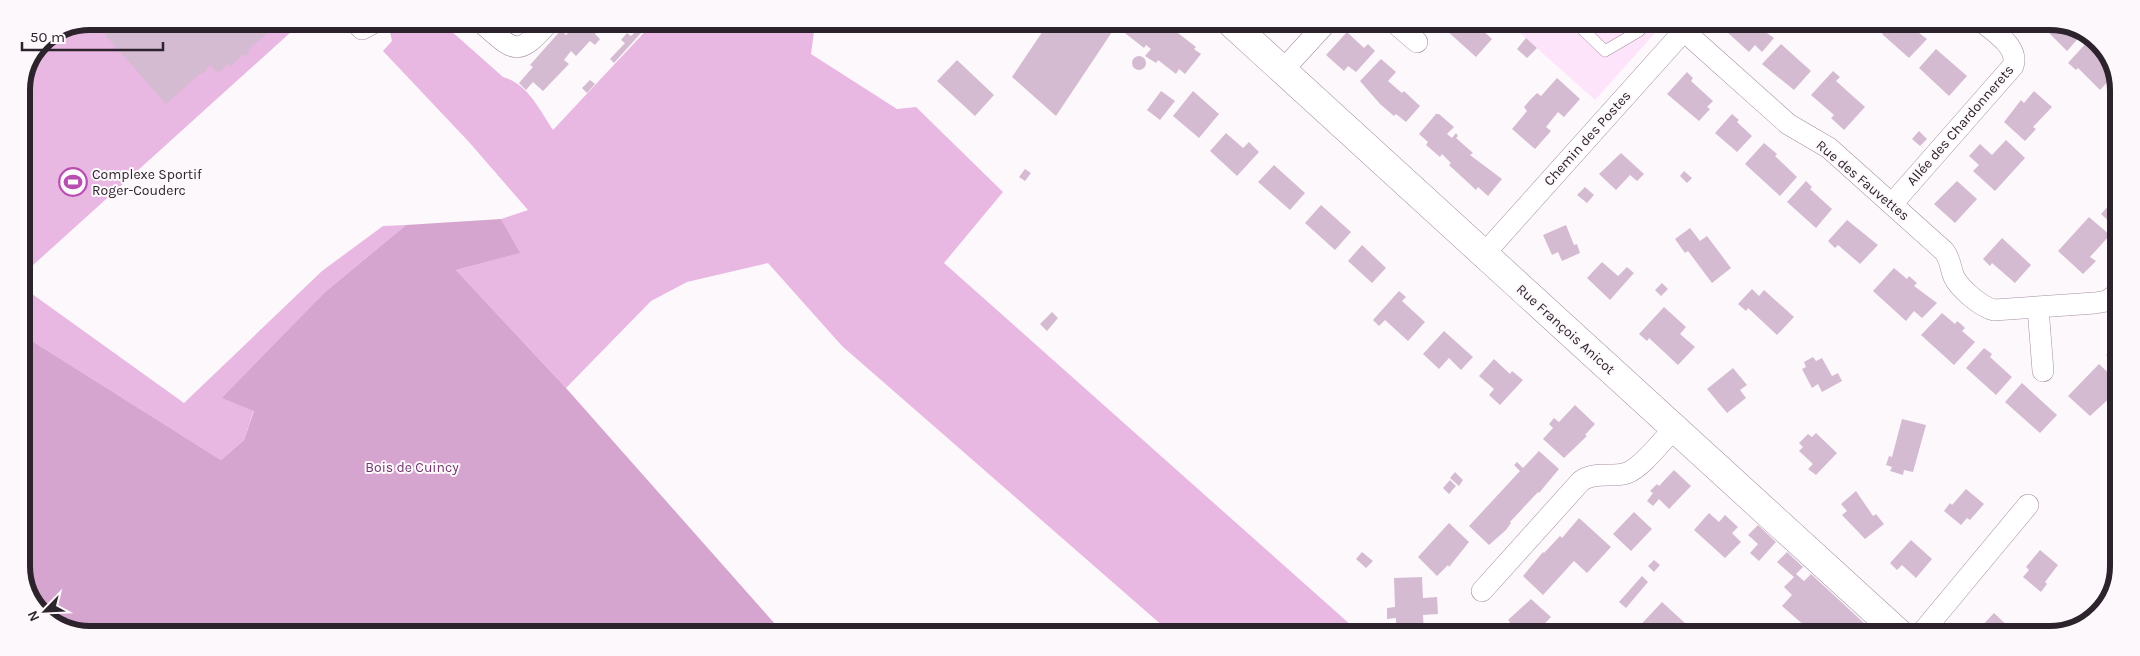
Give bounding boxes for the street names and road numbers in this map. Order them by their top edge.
street label: Allée des Chardonnerets [1903,61,2017,189]
street label: Chemin des Postes [1540,87,1635,189]
street label: Rue des Fauvettes [1813,137,1913,224]
street label: Rue François Anicot [1513,281,1618,378]

